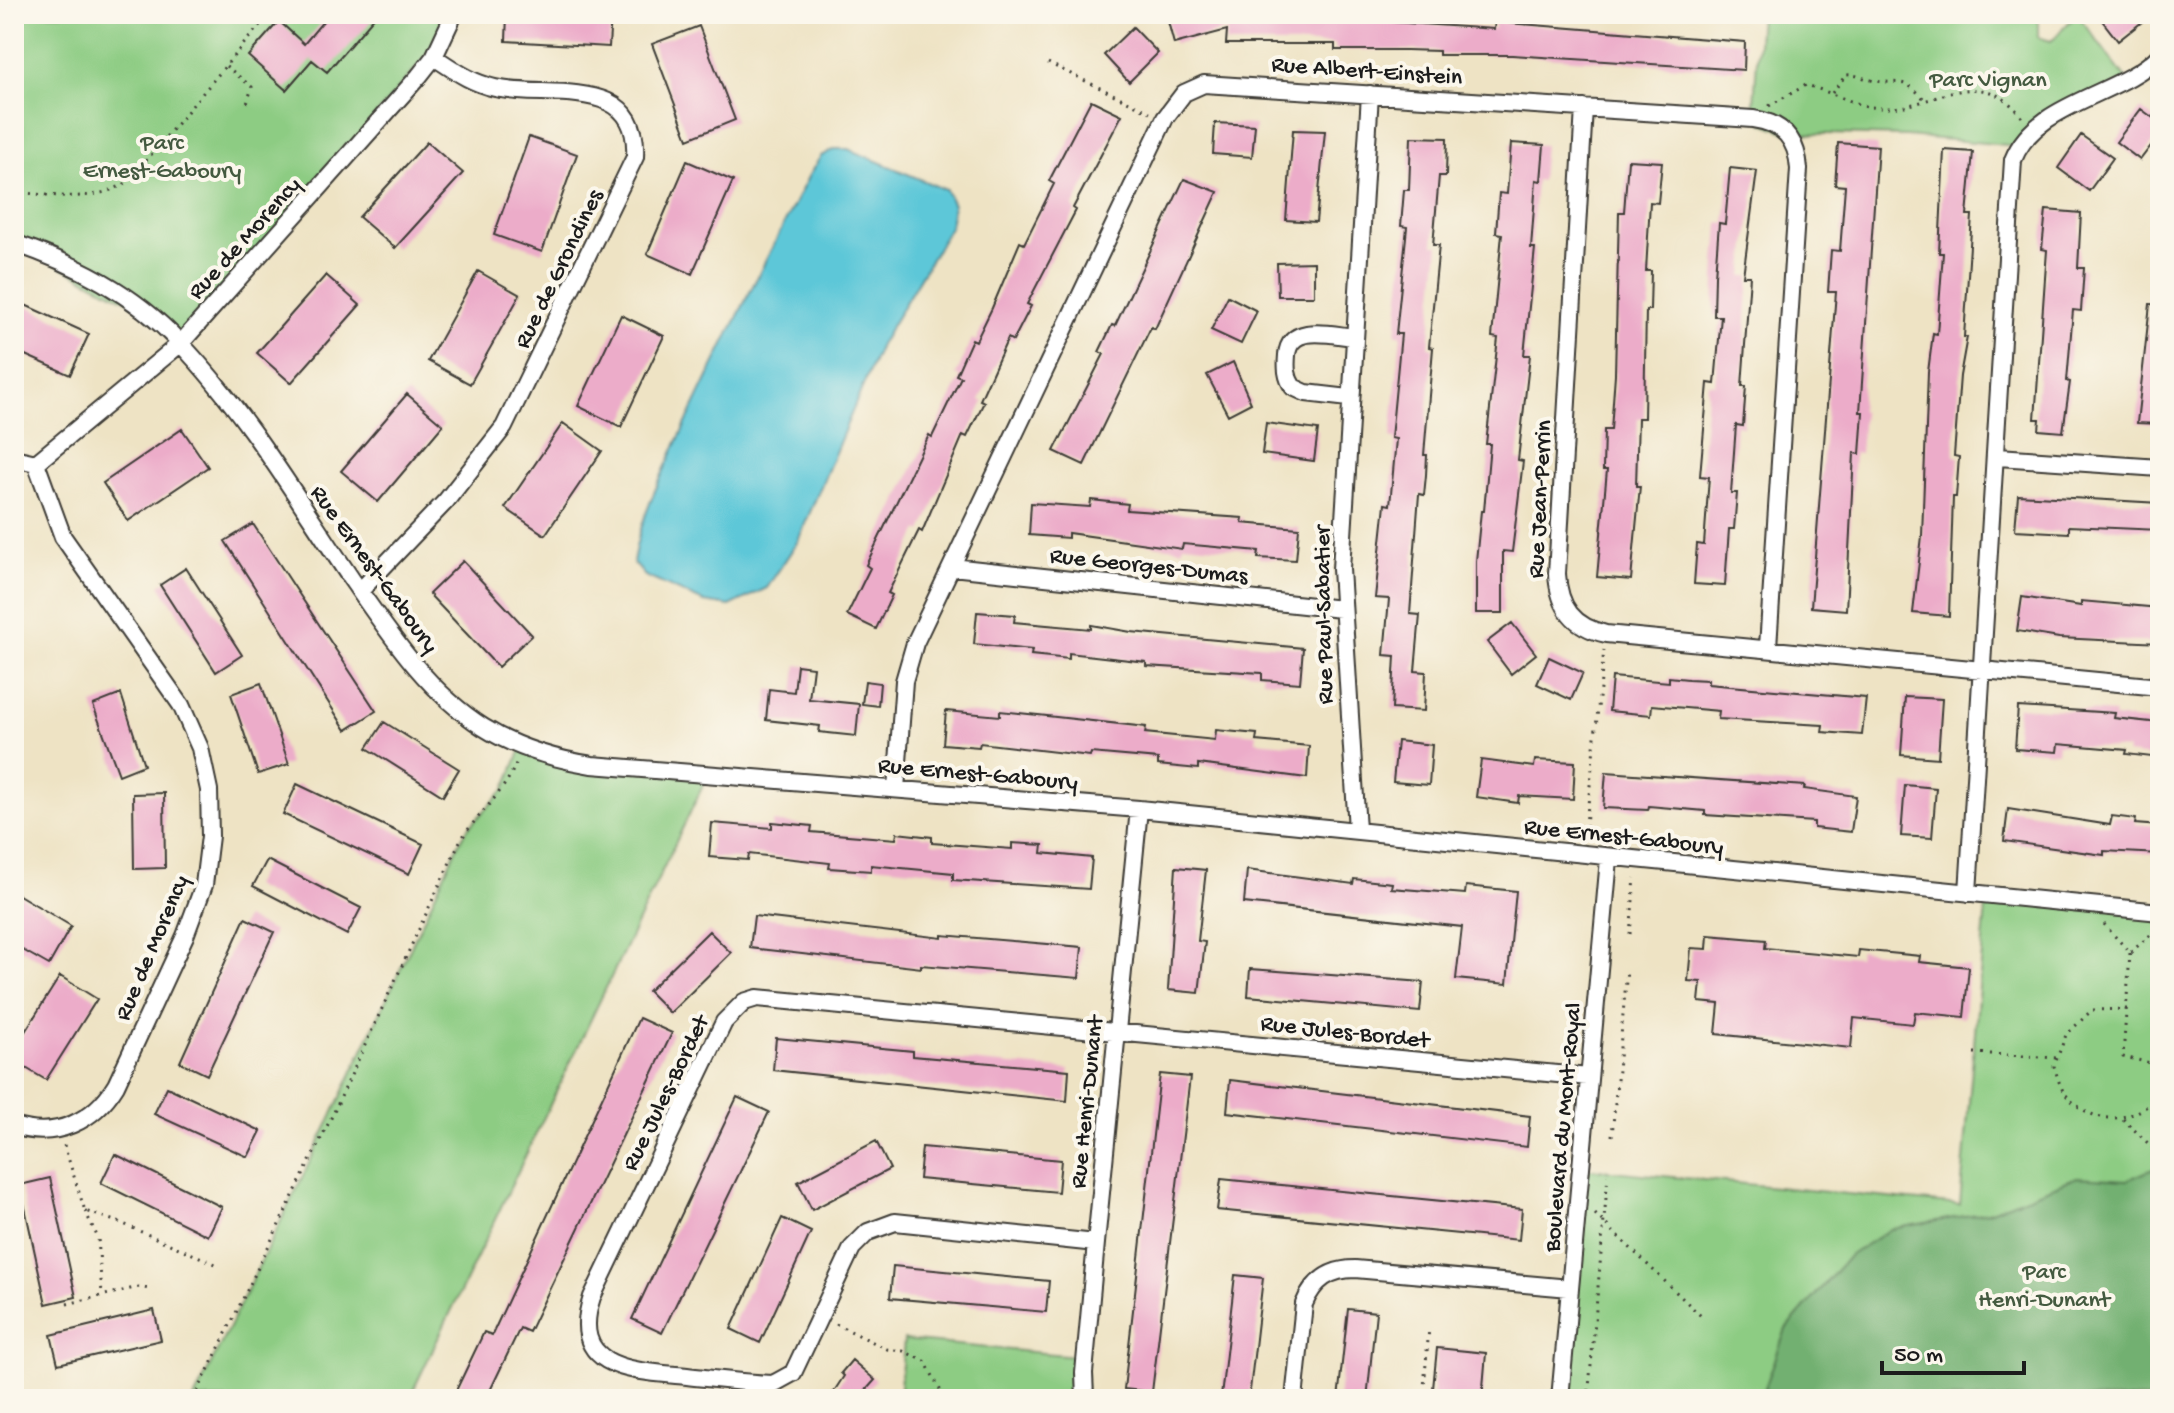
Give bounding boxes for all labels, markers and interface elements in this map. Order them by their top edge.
street label: Rue Albert-Einstein [1270,51,1464,94]
park label: Parc Vignan [1928,67,2047,96]
park label: Parc Ernest-Gaboury [83,130,241,187]
street label: Rue de Morency [183,172,308,307]
street label: Rue de Grondines [509,184,612,354]
street label: Rue Jean-Perrin [1523,419,1560,579]
street label: Rue Ernest-Gaboury [303,480,444,660]
street label: Rue Paul-Sabatier [1309,523,1342,705]
street label: Rue Georges-Dumas [1048,543,1250,592]
street label: Rue Ernest-Gaboury [877,752,1079,799]
street label: Rue Ernest-Gaboury [1522,814,1725,863]
street label: Rue de Morency [110,871,197,1026]
street label: Boulevard du Mont-Royal [1539,1001,1590,1254]
street label: Rue Jules-Bordet [617,1009,718,1176]
street label: Rue Jules-Bordet [1259,1010,1433,1057]
street label: Rue Henri-Dunant [1065,1012,1112,1190]
park label: Parc Henri-Dunant [1978,1259,2112,1316]
scale bar [1882,1325,2024,1375]
text: 50 m [1894,1342,1943,1371]

